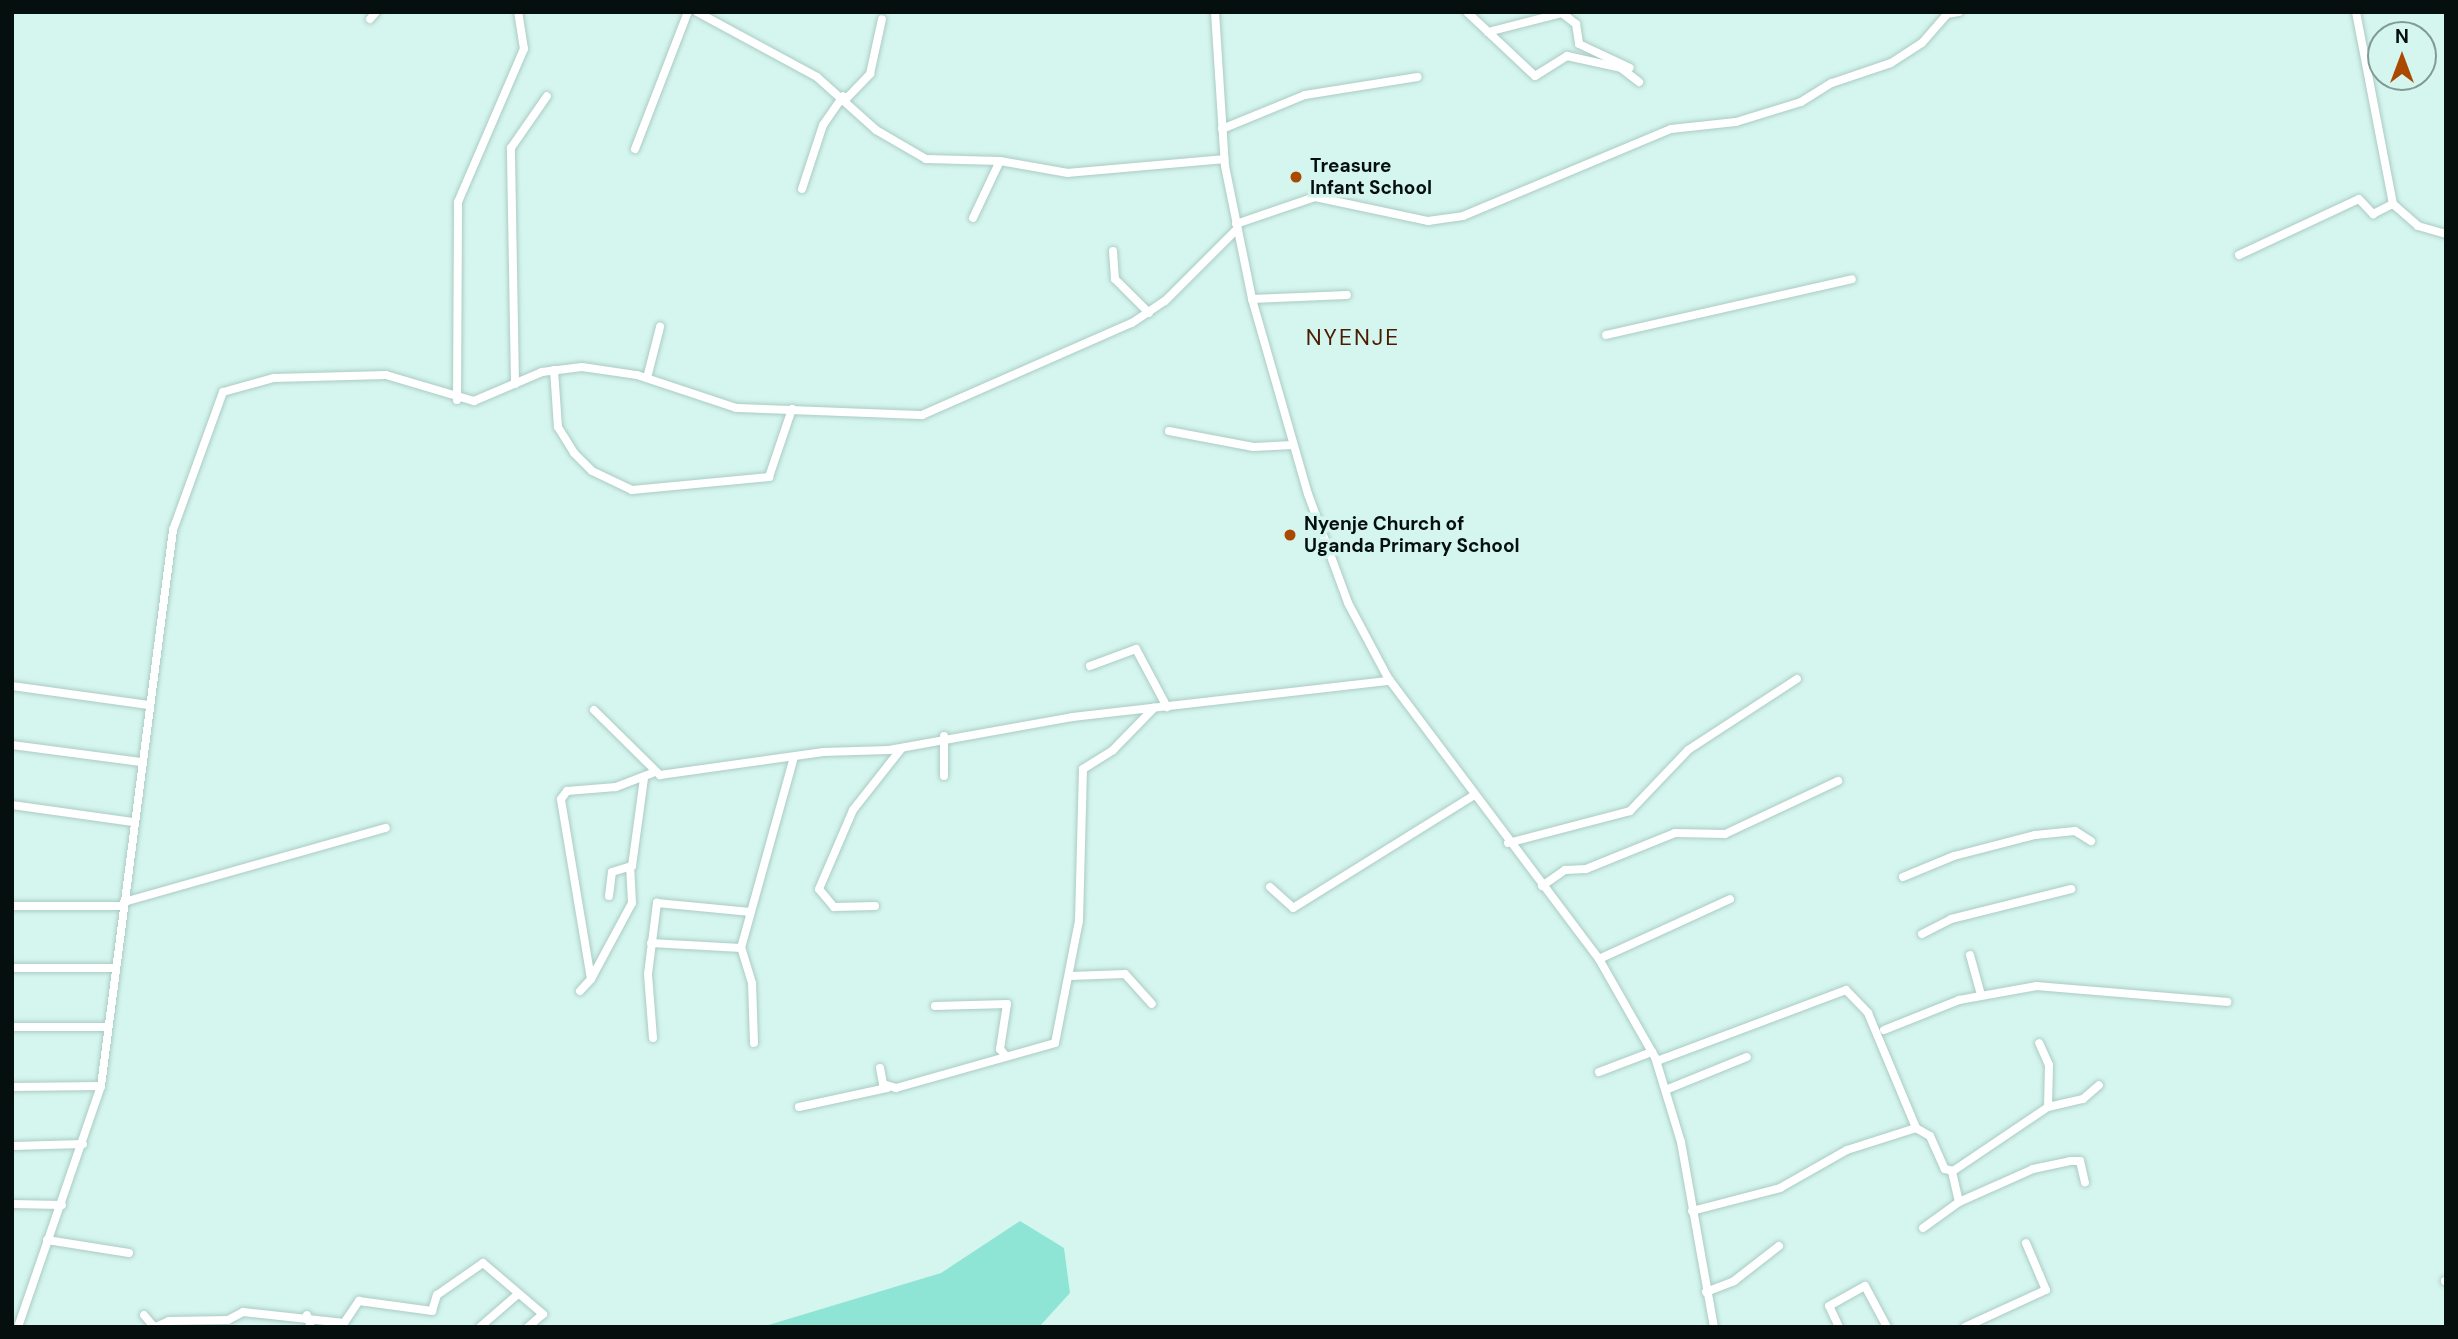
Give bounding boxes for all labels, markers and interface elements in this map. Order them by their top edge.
north arrow [2367,21,2437,91]
text: N [2395,24,2409,49]
place label: Treasure Infant School [1310,155,1432,199]
marker: Treasure Infant School [1288,169,1304,185]
district label: NYENJE [1306,323,1400,351]
place label: Nyenje Church of Uganda Primary School [1304,513,1520,557]
marker: Nyenje Church of Uganda Primary School [1282,527,1298,543]

